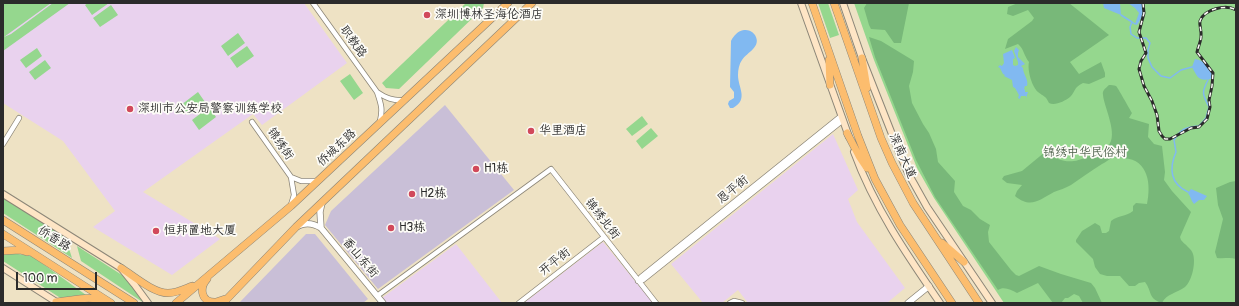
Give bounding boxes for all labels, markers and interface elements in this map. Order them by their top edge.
place label: 深圳博林圣海伦酒店 [435,8,543,22]
marker: 深圳博林圣海伦酒店 [422,10,432,20]
street label: 职教路 [337,23,369,61]
place label: 深圳市公安局警察训练学校 [138,102,282,116]
marker: 深圳市公安局警察训练学校 [125,104,135,114]
place label: 华里酒店 [539,124,587,138]
street label: 锦绣街 [264,125,296,163]
street label: 侨城东路 [315,126,359,170]
marker: 华里酒店 [526,126,536,136]
street label: 深南大道 [886,131,918,181]
park label: 锦绣中华民俗村 [1043,146,1127,160]
place label: H1栋 [484,162,508,176]
marker: H1栋 [471,164,481,174]
street label: 恩平街 [714,173,752,207]
place label: H2栋 [420,187,446,201]
marker: H2栋 [407,189,417,199]
street label: 锦绣北街 [582,196,622,242]
place label: H3栋 [399,221,425,235]
street label: 侨香路 [35,223,73,255]
marker: H3栋 [386,223,396,233]
place label: 恒邦置地大厦 [164,224,236,238]
marker: 恒邦置地大厦 [151,226,161,236]
street label: 香山东街 [339,235,381,281]
street label: 开平街 [536,245,574,279]
scale bar [18,264,99,290]
text: 100 m [23,271,57,286]

